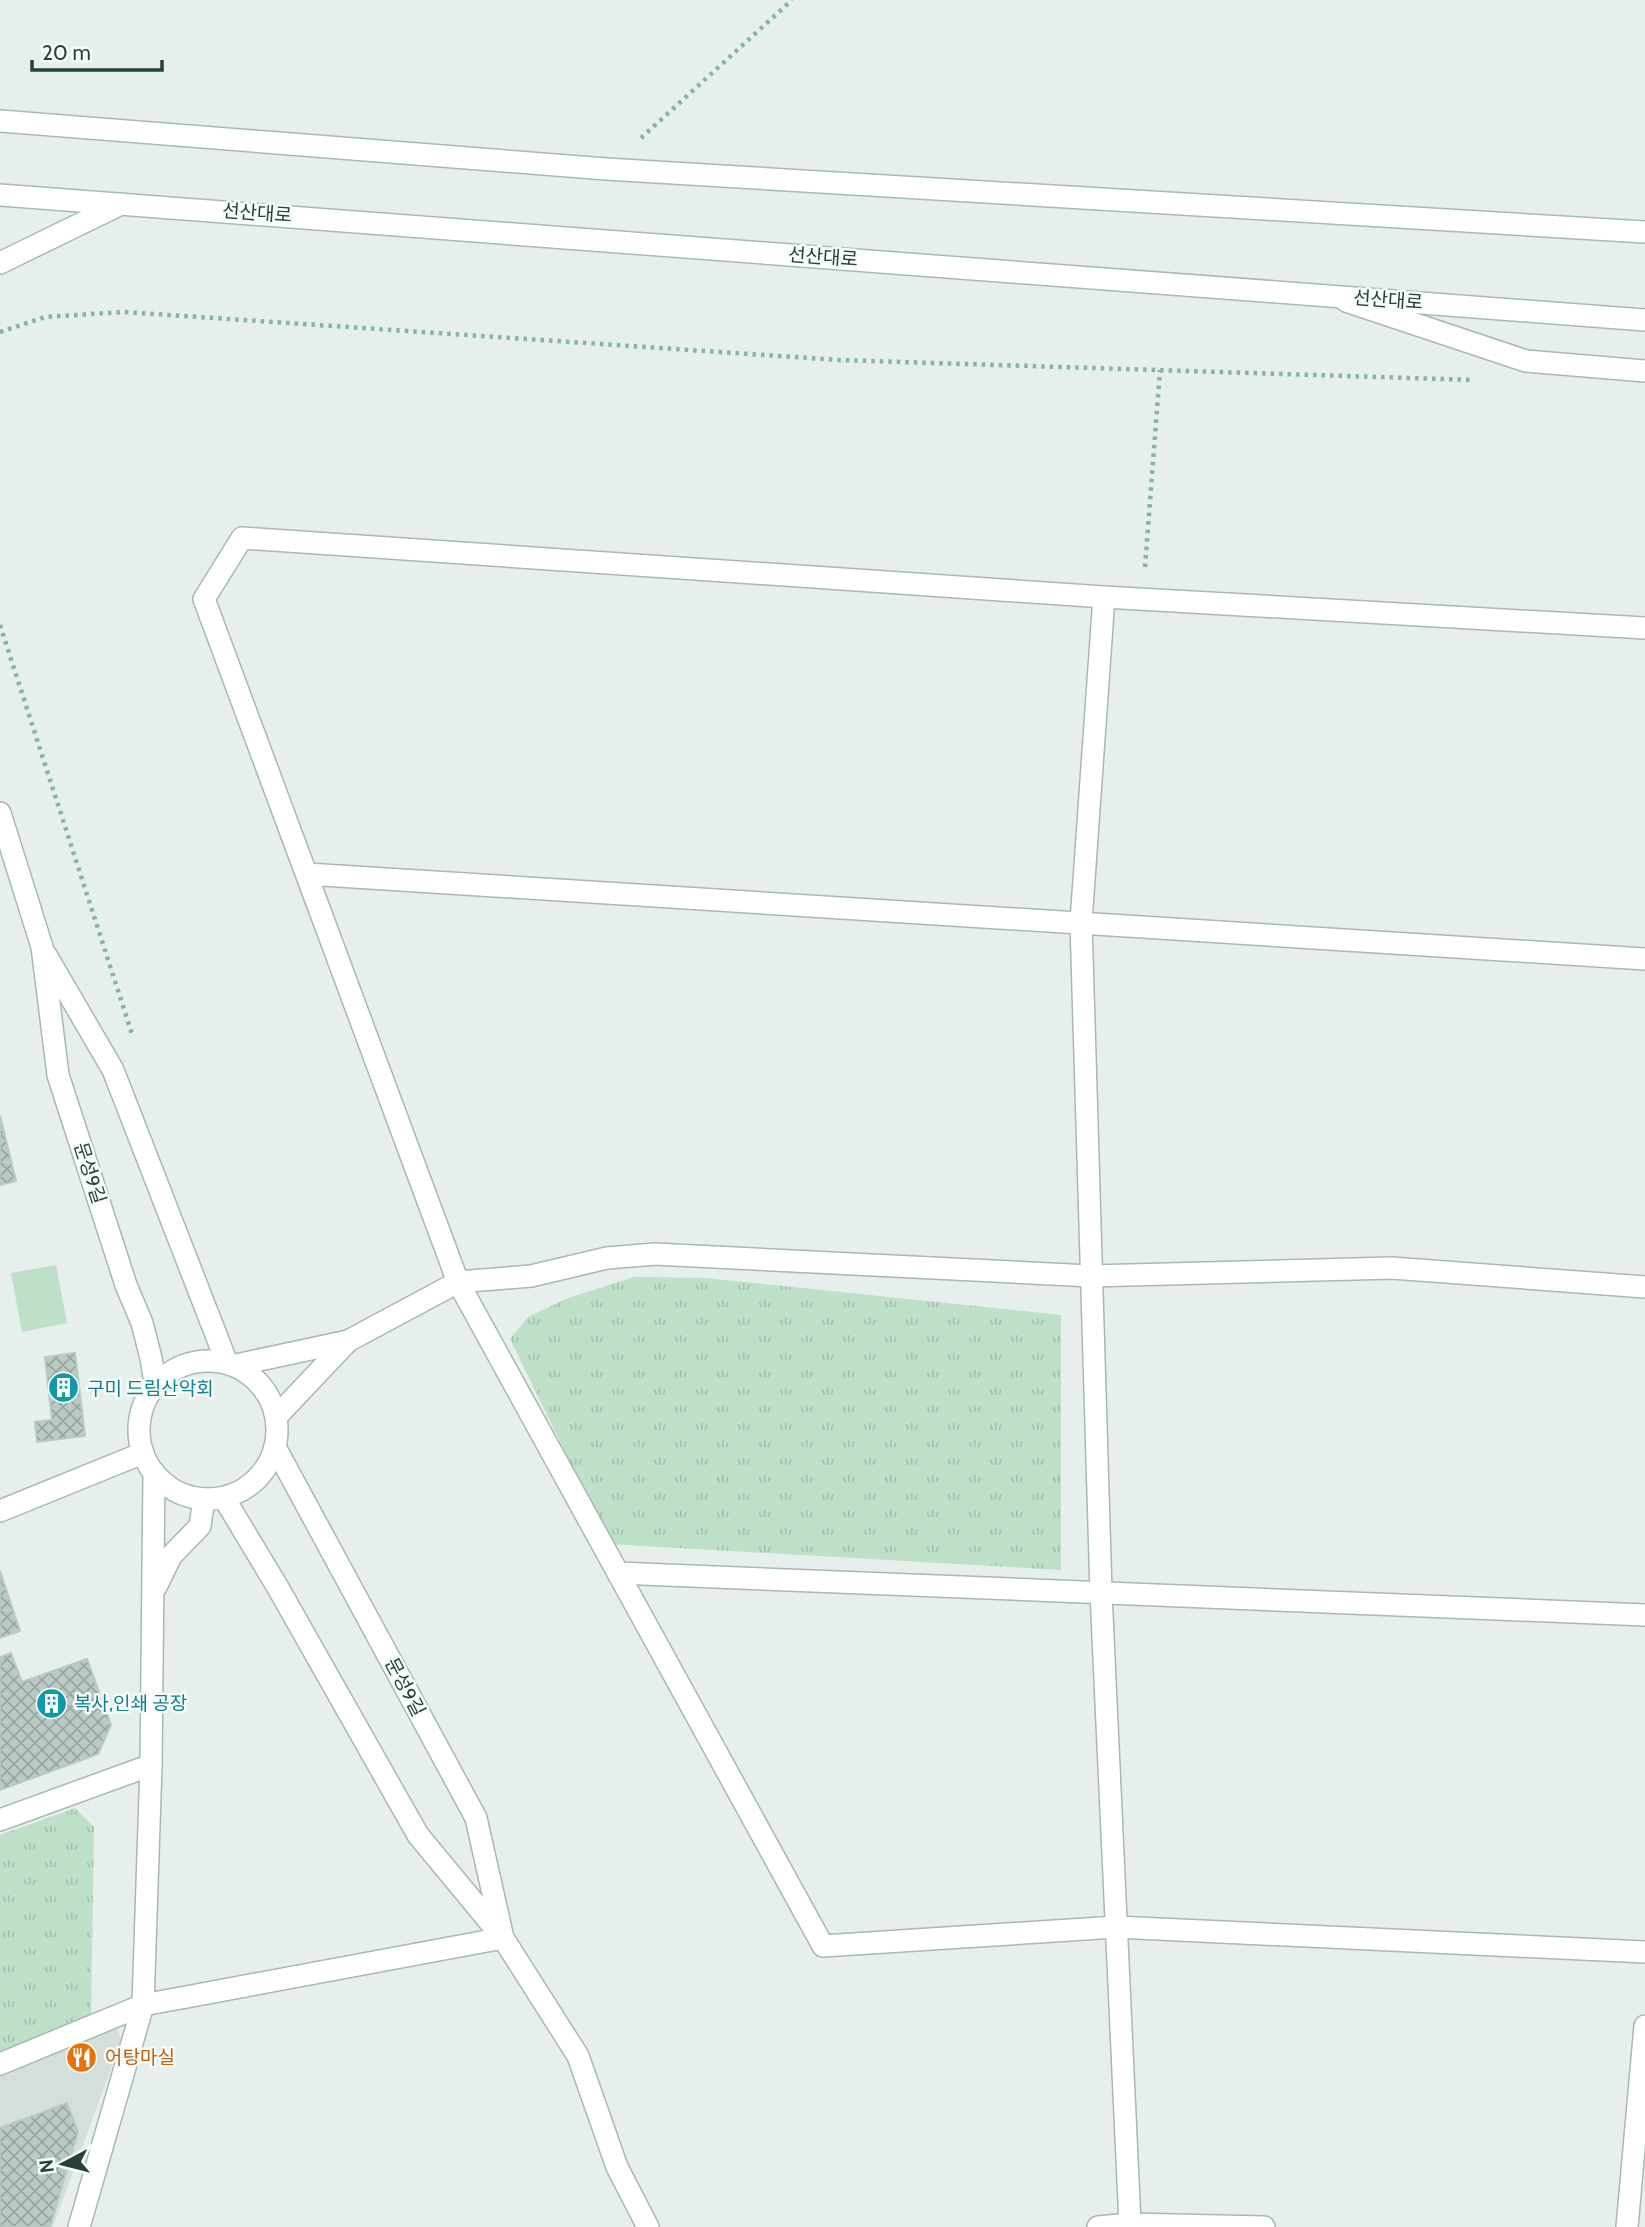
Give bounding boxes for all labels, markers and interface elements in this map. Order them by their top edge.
scale bar [32,28,161,72]
text: 20 m [42,40,91,65]
street label: 선산대로 [221,199,293,227]
street label: 선산대로 [787,243,859,271]
street label: 선산대로 [1352,286,1424,314]
street label: 문성9길 [69,1139,111,1207]
building icon: 구미 드림산악회 [47,1371,81,1405]
place label: 구미 드림산악회 [87,1377,214,1400]
street label: 문성9길 [380,1654,430,1720]
building icon: 복사,인쇄 공장 [34,1686,68,1720]
place label: 복사,인쇄 공장 [74,1692,187,1715]
restaurant icon: 어탕마실 [65,2040,99,2074]
place label: 어탕마실 [105,2046,175,2069]
north arrow [28,2129,98,2199]
text: N [34,2158,59,2174]

